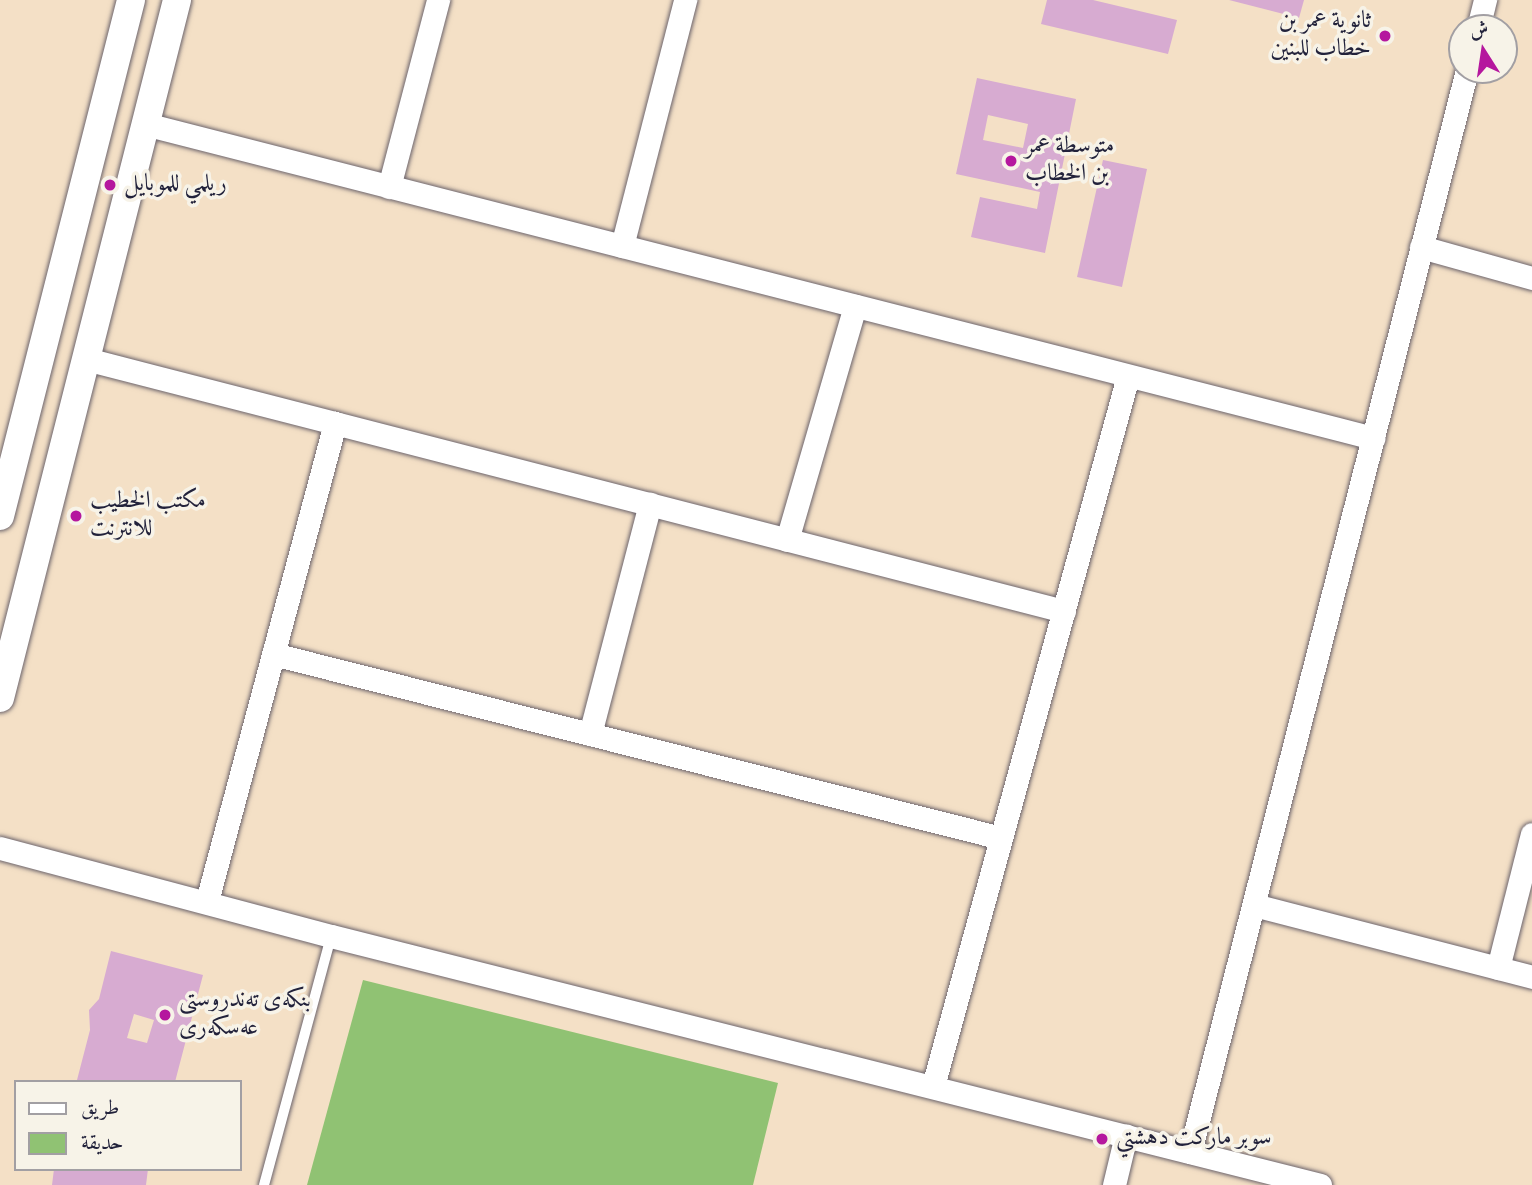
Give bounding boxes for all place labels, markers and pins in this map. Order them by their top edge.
place label: ثانوية عمر بن خطاب للبنين [1270,8,1371,64]
marker: ثانوية عمر بن خطاب للبنين [1377,28,1393,44]
place label: متوسطة عمر بن الخطاب [1025,133,1114,189]
marker: متوسطة عمر بن الخطاب [1003,153,1019,169]
place label: ريلمي للموبايل [124,171,227,199]
marker: ريلمي للموبايل [102,177,118,193]
place label: مكتب الخطيب للانترنت [90,488,206,544]
marker: مكتب الخطيب للانترنت [68,508,84,524]
place label: بنکەی تەندروستی عەسکەری [179,987,311,1043]
marker: بنکەی تەندروستی عەسکەری [157,1007,173,1023]
place label: سوبر ماركت دهشتي [1116,1125,1272,1153]
marker: سوبر ماركت دهشتي [1094,1131,1110,1147]

